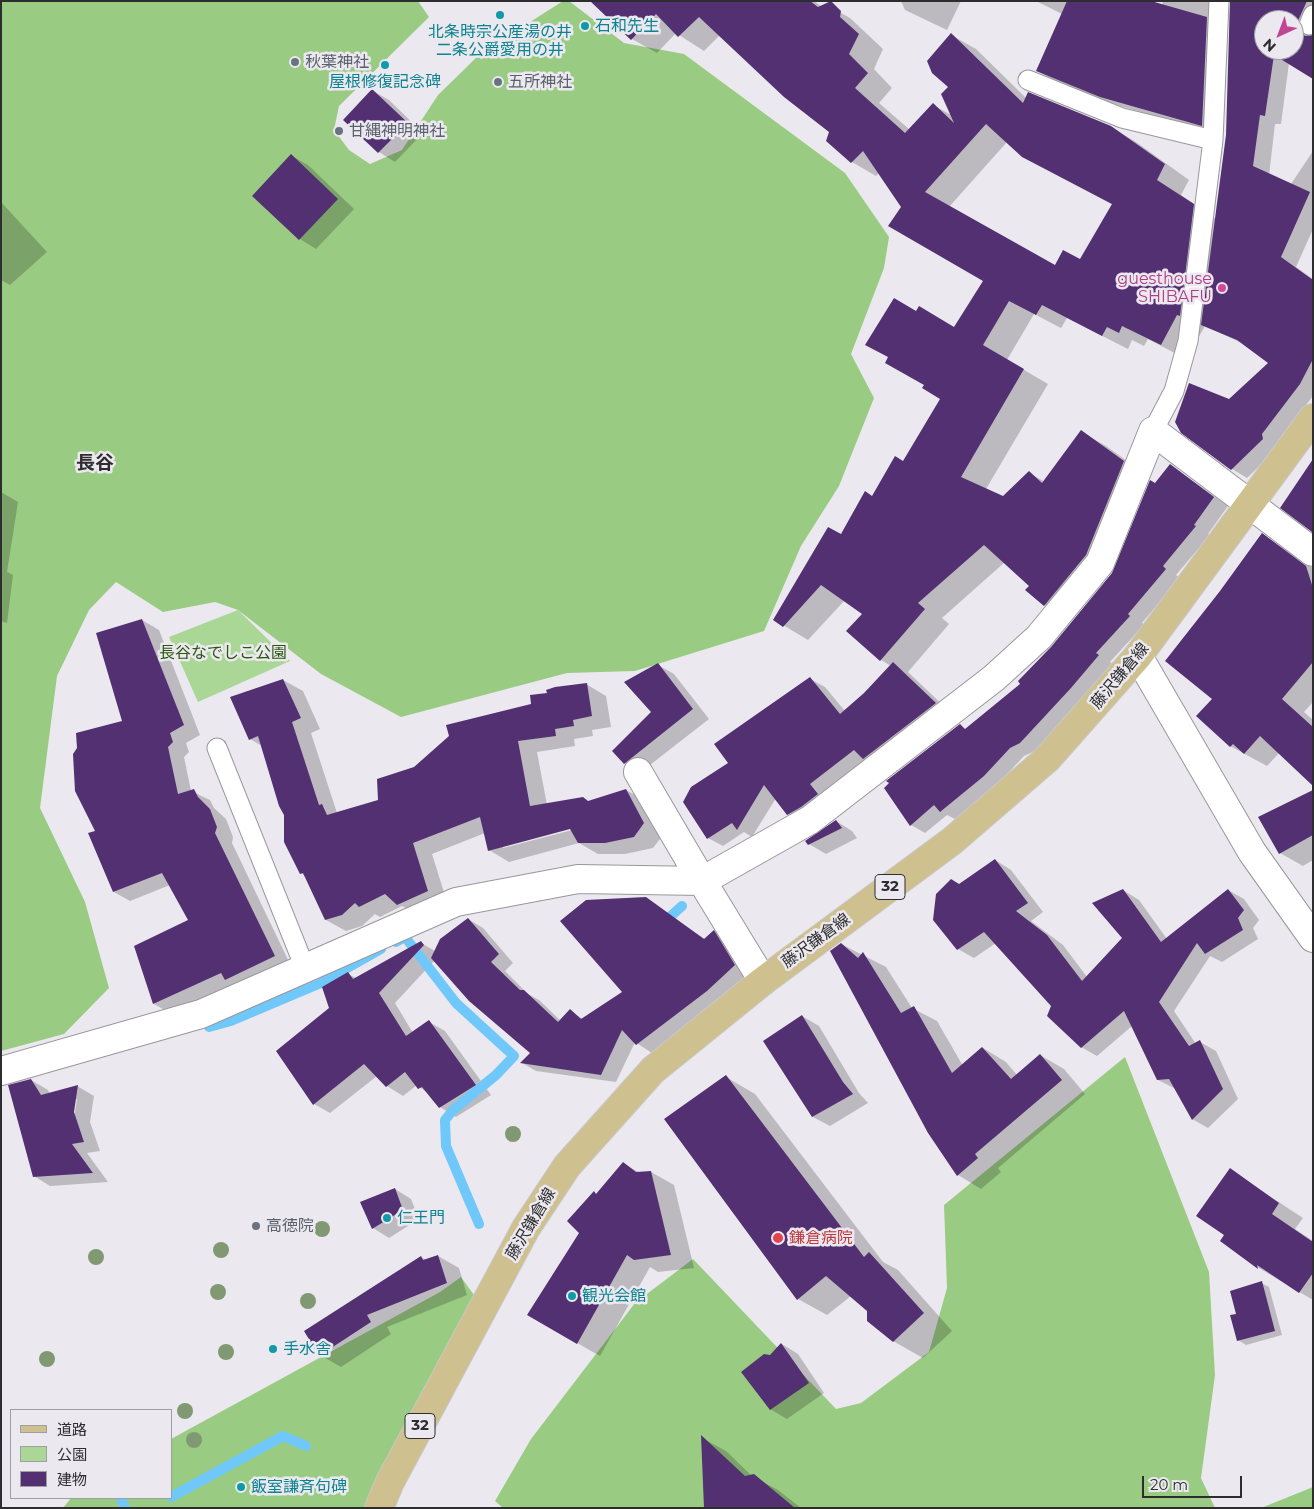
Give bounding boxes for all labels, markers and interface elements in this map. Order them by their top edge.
marker: 北条時宗公産湯の井 二条公爵愛用の井 [494,9,506,21]
north arrow [1254,10,1304,60]
place label: 石和先生 [595,16,659,36]
marker: 石和先生 [579,20,591,32]
place label: 北条時宗公産湯の井 二条公爵愛用の井 [428,22,572,60]
text: N [1259,35,1280,56]
place label: 秋葉神社 [305,52,369,72]
marker: 秋葉神社 [289,56,301,68]
marker: 屋根修復記念碑 [379,59,391,71]
place label: 屋根修復記念碑 [329,72,441,92]
place label: 五所神社 [508,72,572,92]
marker: 五所神社 [492,76,504,88]
place label: 甘縄神明神社 [349,121,445,141]
marker: 甘縄神明神社 [333,125,345,137]
place label: guesthouse SHIBAFU [1117,269,1212,307]
marker: guesthouse SHIBAFU [1216,282,1228,294]
district label: 長谷 [76,452,114,474]
street label: 藤沢鎌倉線 [1087,639,1153,713]
park label: 長谷なでしこ公園 [159,643,287,663]
road number: 32 [875,874,905,900]
street label: 藤沢鎌倉線 [778,910,854,972]
street label: 藤沢鎌倉線 [502,1185,560,1263]
place label: 仁王門 [397,1208,445,1228]
marker: 仁王門 [381,1212,393,1224]
place label: 高徳院 [266,1216,314,1236]
marker: 高徳院 [250,1220,262,1232]
place label: 鎌倉病院 [789,1228,853,1248]
marker: 鎌倉病院 [771,1231,785,1245]
place label: 観光会館 [582,1286,646,1306]
marker: 観光会館 [566,1290,578,1302]
place label: 手水舎 [283,1339,331,1359]
marker: 手水舎 [267,1343,279,1355]
legend [10,1409,172,1499]
road number: 32 [405,1414,435,1438]
text: 道路 [57,1420,87,1439]
text: 公園 [57,1445,87,1464]
scale bar [1144,1466,1244,1498]
text: 建物 [57,1470,87,1489]
text: 20 m [1150,1475,1188,1494]
place label: 飯室謙斉句碑 [251,1477,347,1497]
marker: 飯室謙斉句碑 [235,1481,247,1493]

